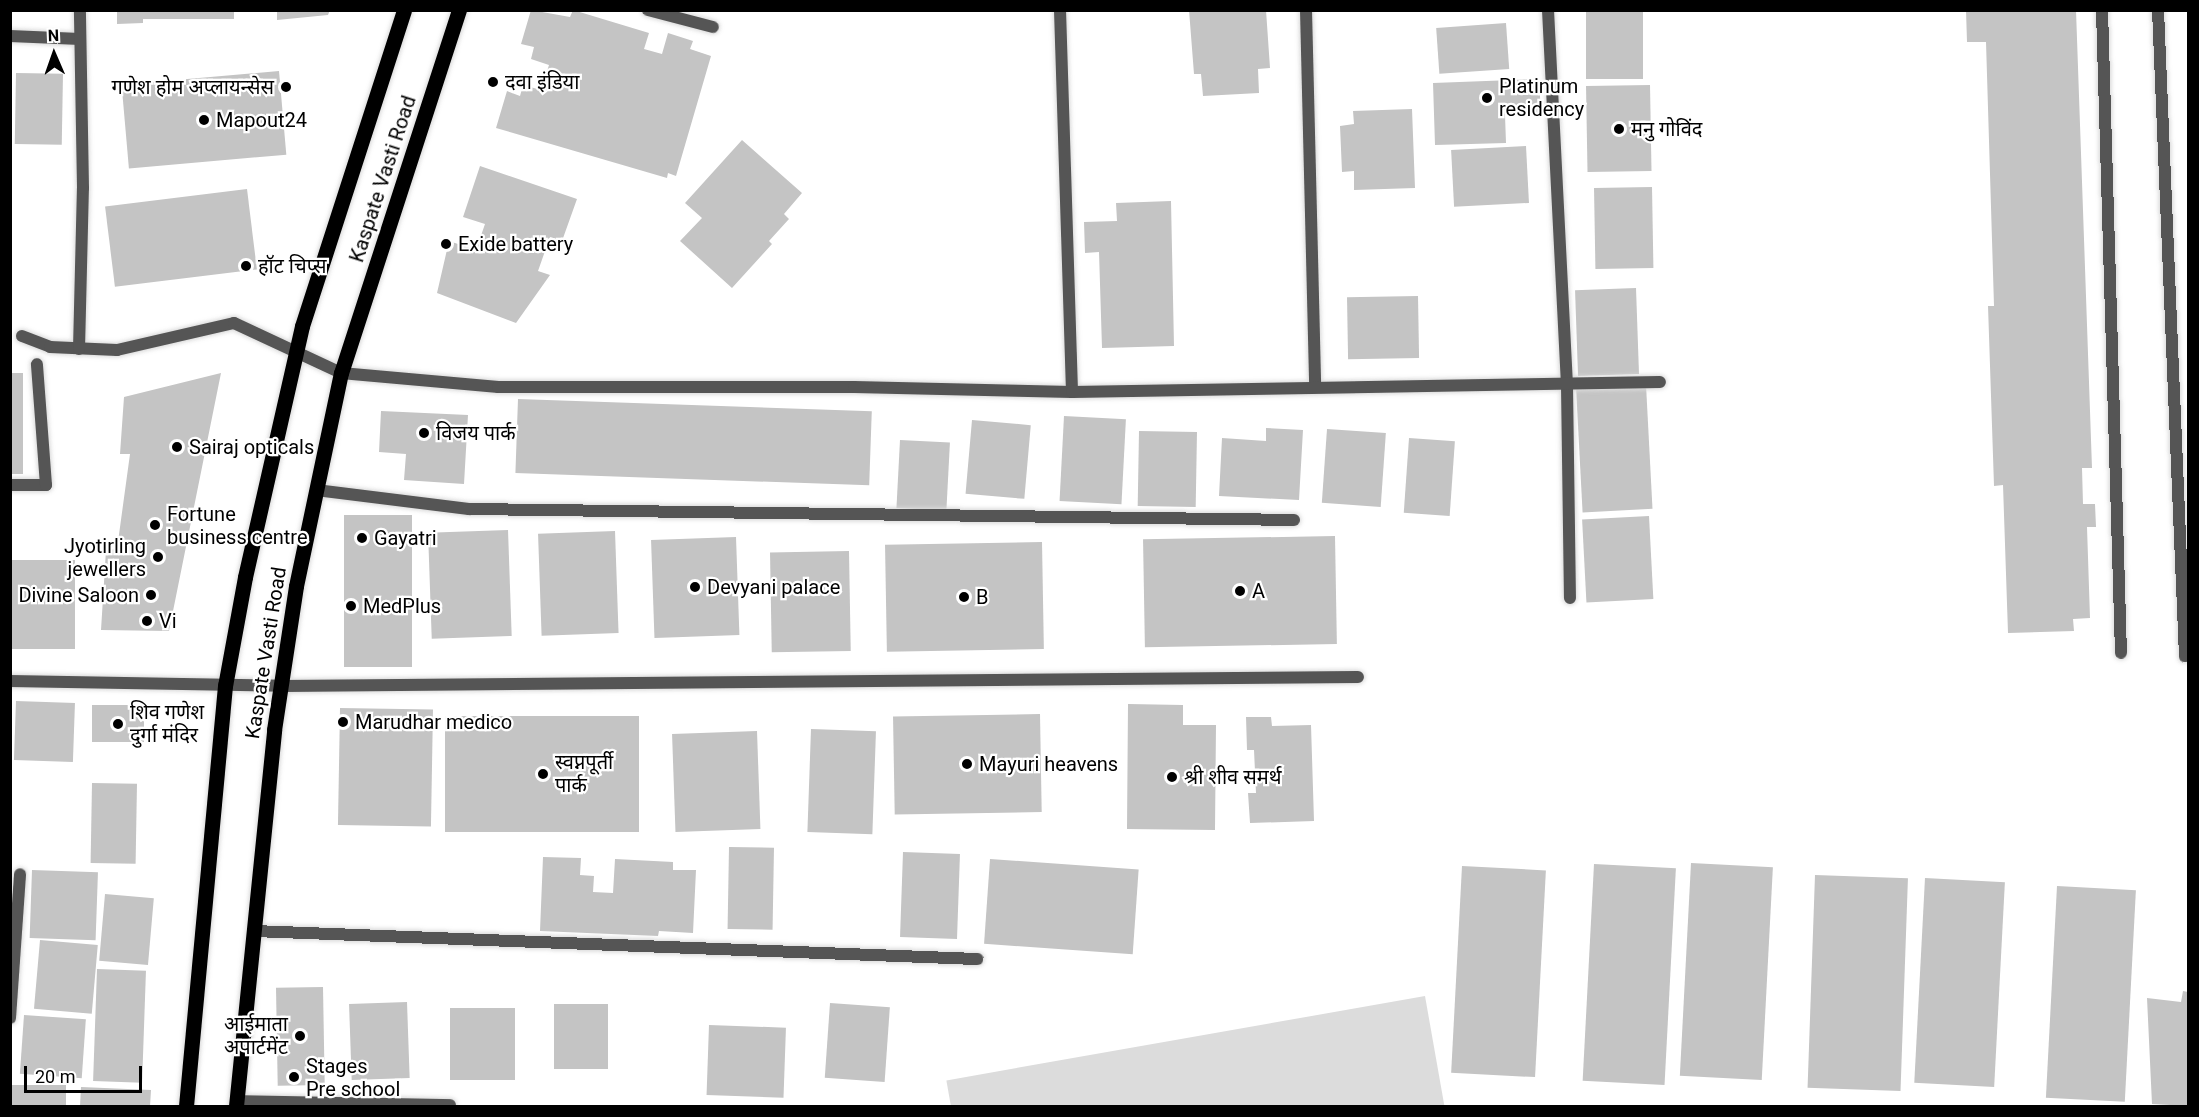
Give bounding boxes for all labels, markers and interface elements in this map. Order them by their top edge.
north arrow [24,24,84,84]
text: N [47,26,59,45]
place label: दवा इंडिया [505,70,579,94]
place label: Platinum residency [1499,74,1584,121]
place label: गणेश होम अप्लायन्सेस [111,75,274,99]
marker: दवा इंडिया [486,75,500,89]
marker: गणेश होम अप्लायन्सेस [279,80,293,94]
marker: Platinum residency [1480,91,1494,105]
street label: Kaspate Vasti Road [345,93,421,265]
place label: Mapout24 [216,108,307,132]
marker: Mapout24 [197,113,211,127]
place label: मनु गोविंद [1631,117,1702,141]
marker: मनु गोविंद [1612,122,1626,136]
place label: Exide battery [458,232,573,256]
marker: Exide battery [439,237,453,251]
place label: हॉट चिप्स [258,254,327,278]
marker: हॉट चिप्स [239,259,253,273]
place label: विजय पार्क [436,421,516,445]
marker: विजय पार्क [417,426,431,440]
place label: Sairaj opticals [189,435,314,459]
marker: Sairaj opticals [170,440,184,454]
place label: Fortune business centre [167,502,308,549]
marker: Fortune business centre [148,518,162,532]
place label: Gayatri [374,526,437,550]
marker: Gayatri [355,531,369,545]
place label: Jyotirling jewellers [64,534,146,581]
marker: Jyotirling jewellers [151,550,165,564]
street label: Kaspate Vasti Road [241,565,291,741]
place label: Devyani palace [707,575,840,599]
place label: A [1252,579,1265,603]
marker: Devyani palace [688,580,702,594]
place label: Divine Saloon [18,583,139,607]
marker: A [1233,584,1247,598]
place label: B [976,585,988,609]
marker: Divine Saloon [144,588,158,602]
marker: B [957,590,971,604]
place label: MedPlus [363,594,441,618]
marker: MedPlus [344,599,358,613]
place label: Vi [159,609,177,633]
marker: Vi [140,614,154,628]
place label: शिव गणेश दुर्गा मंदिर [130,700,204,747]
place label: Marudhar medico [355,710,512,734]
marker: Marudhar medico [336,715,350,729]
marker: शिव गणेश दुर्गा मंदिर [111,717,125,731]
place label: स्वप्नपूर्ती पार्क [555,750,613,797]
place label: Mayuri heavens [979,752,1118,776]
marker: Mayuri heavens [960,757,974,771]
place label: श्री शीव समर्थ [1184,765,1281,789]
marker: स्वप्नपूर्ती पार्क [536,767,550,781]
marker: श्री शीव समर्थ [1165,770,1179,784]
place label: आईमाता अपार्टमेंट [224,1012,288,1059]
marker: आईमाता अपार्टमेंट [293,1029,307,1043]
scale bar [27,1054,146,1092]
place label: Stages Pre school [306,1054,400,1101]
text: 20 m [35,1066,75,1087]
marker: Stages Pre school [287,1070,301,1084]

